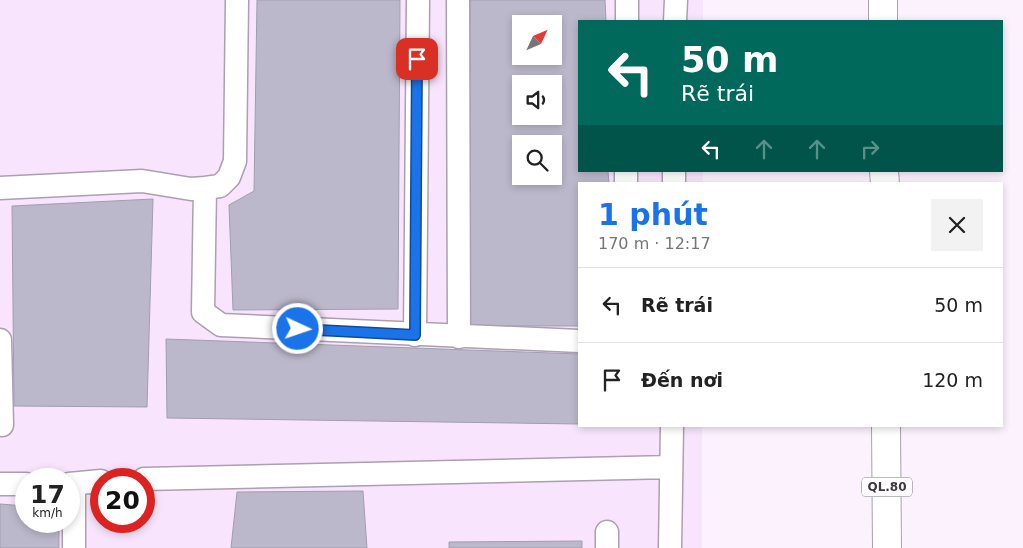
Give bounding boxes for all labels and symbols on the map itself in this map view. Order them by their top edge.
north arrow [512,15,562,65]
pin [396,38,438,80]
position arrow [271,302,323,354]
speed limit sign: 20 [90,468,155,533]
road number: QL.80 [862,478,912,497]

